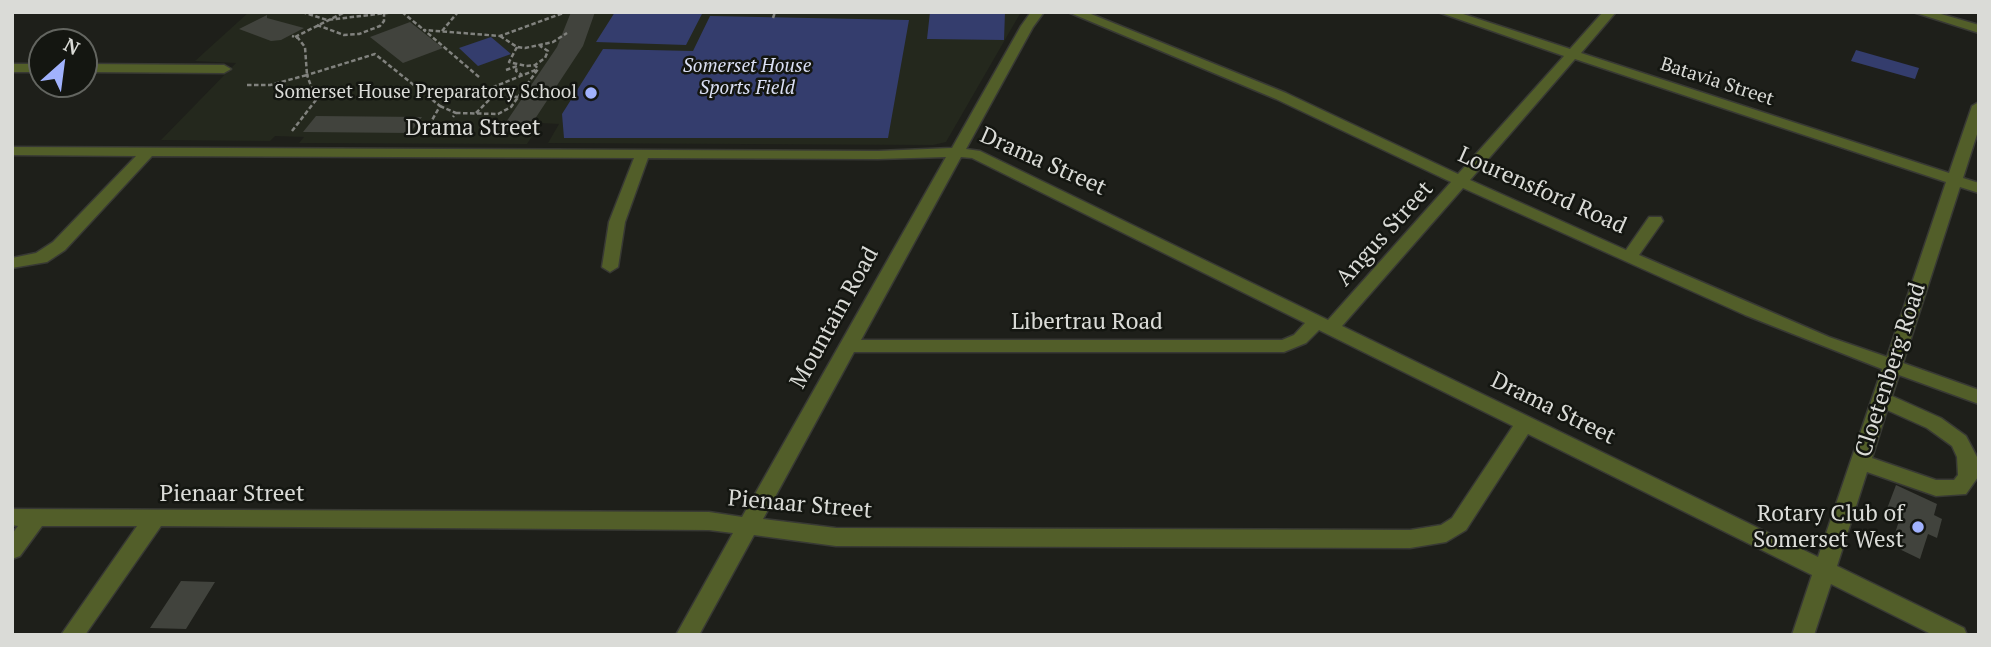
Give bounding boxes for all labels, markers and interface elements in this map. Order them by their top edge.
north arrow [28,28,98,98]
text: N [60,31,84,60]
street label: Batavia Street [1657,53,1777,111]
park label: Somerset House Sports Field [683,56,811,100]
place label: Somerset House Preparatory School [274,82,577,104]
marker: Somerset House Preparatory School [583,85,599,101]
street label: Drama Street [405,114,541,142]
street label: Drama Street [976,122,1110,202]
street label: Lourensford Road [1454,142,1630,240]
street label: Angus Street [1331,176,1439,292]
street label: Mountain Road [785,243,885,393]
street label: Cloetenberg Road [1850,279,1932,461]
street label: Libertrau Road [1011,308,1163,336]
street label: Drama Street [1486,367,1620,451]
street label: Pienaar Street [160,480,304,508]
street label: Pienaar Street [727,485,873,525]
place label: Rotary Club of Somerset West [1753,500,1904,554]
marker: Rotary Club of Somerset West [1910,519,1926,535]

